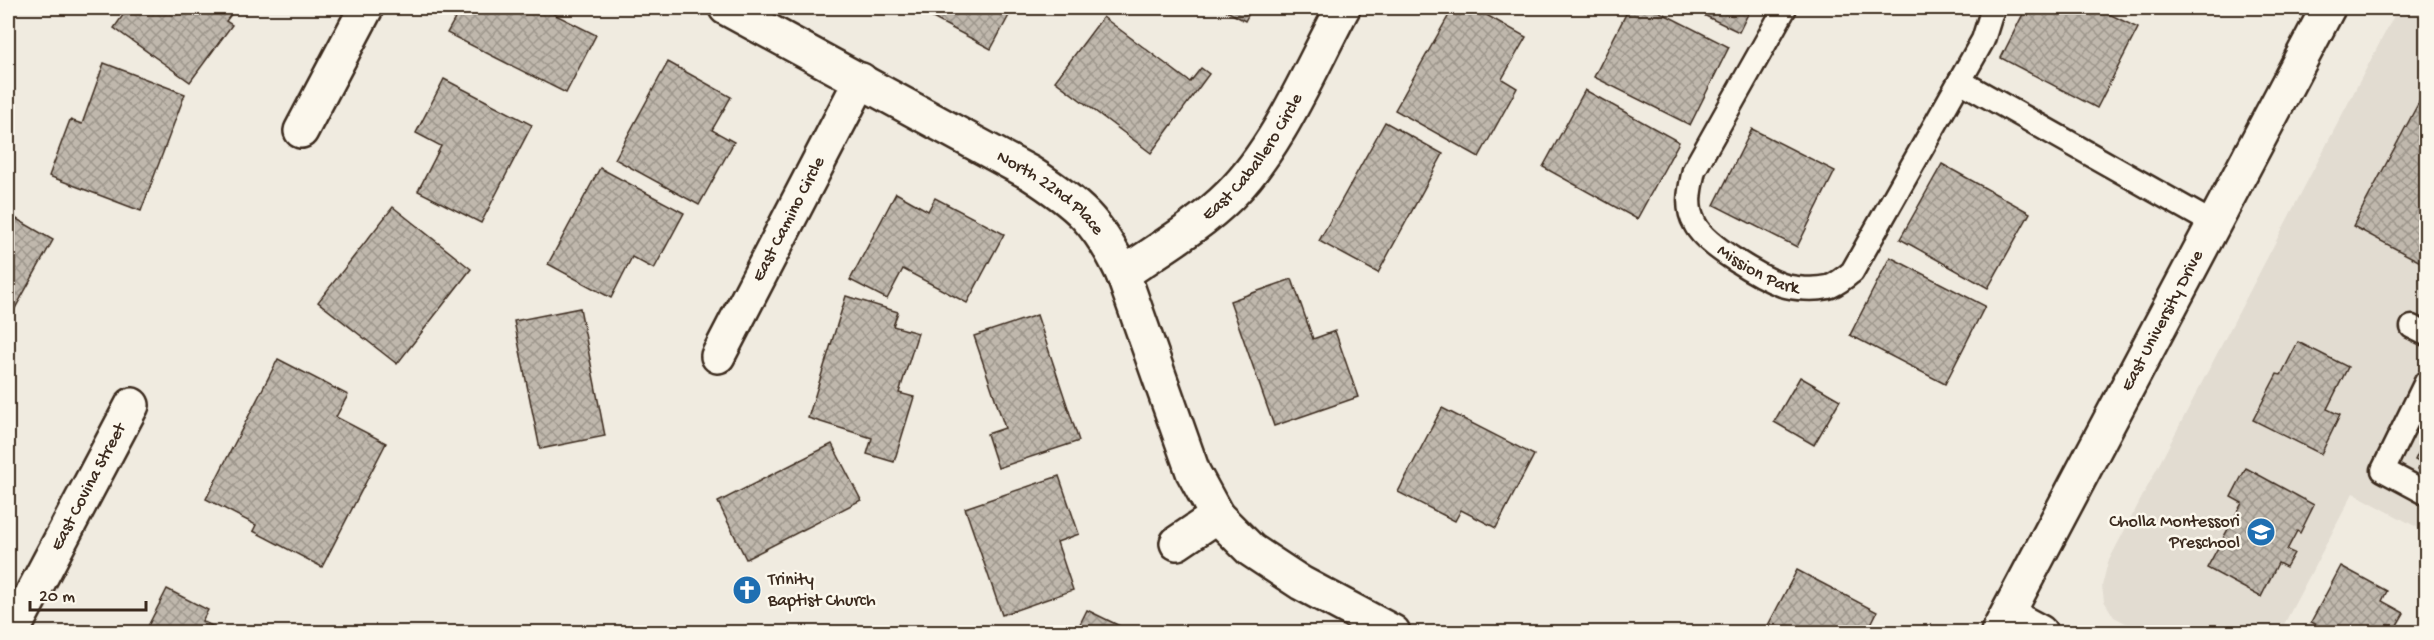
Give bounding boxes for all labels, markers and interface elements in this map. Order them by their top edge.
street label: East Caballero Circle [1198,89,1308,226]
street label: North 22nd Place [993,146,1109,240]
street label: East Camino Circle [748,153,830,285]
street label: Mission Park [1713,240,1802,299]
street label: East University Drive [2117,246,2209,395]
street label: East Covina Street [46,418,132,554]
place label: Cholla Montessori Preschool [2109,512,2240,554]
school or university icon: Cholla Montessori Preschool [2245,516,2277,548]
place label: Trinity Baptist Church [767,570,876,612]
scale bar [30,574,146,612]
church icon: Trinity Baptist Church [731,574,763,606]
text: 20 m [39,587,75,608]

